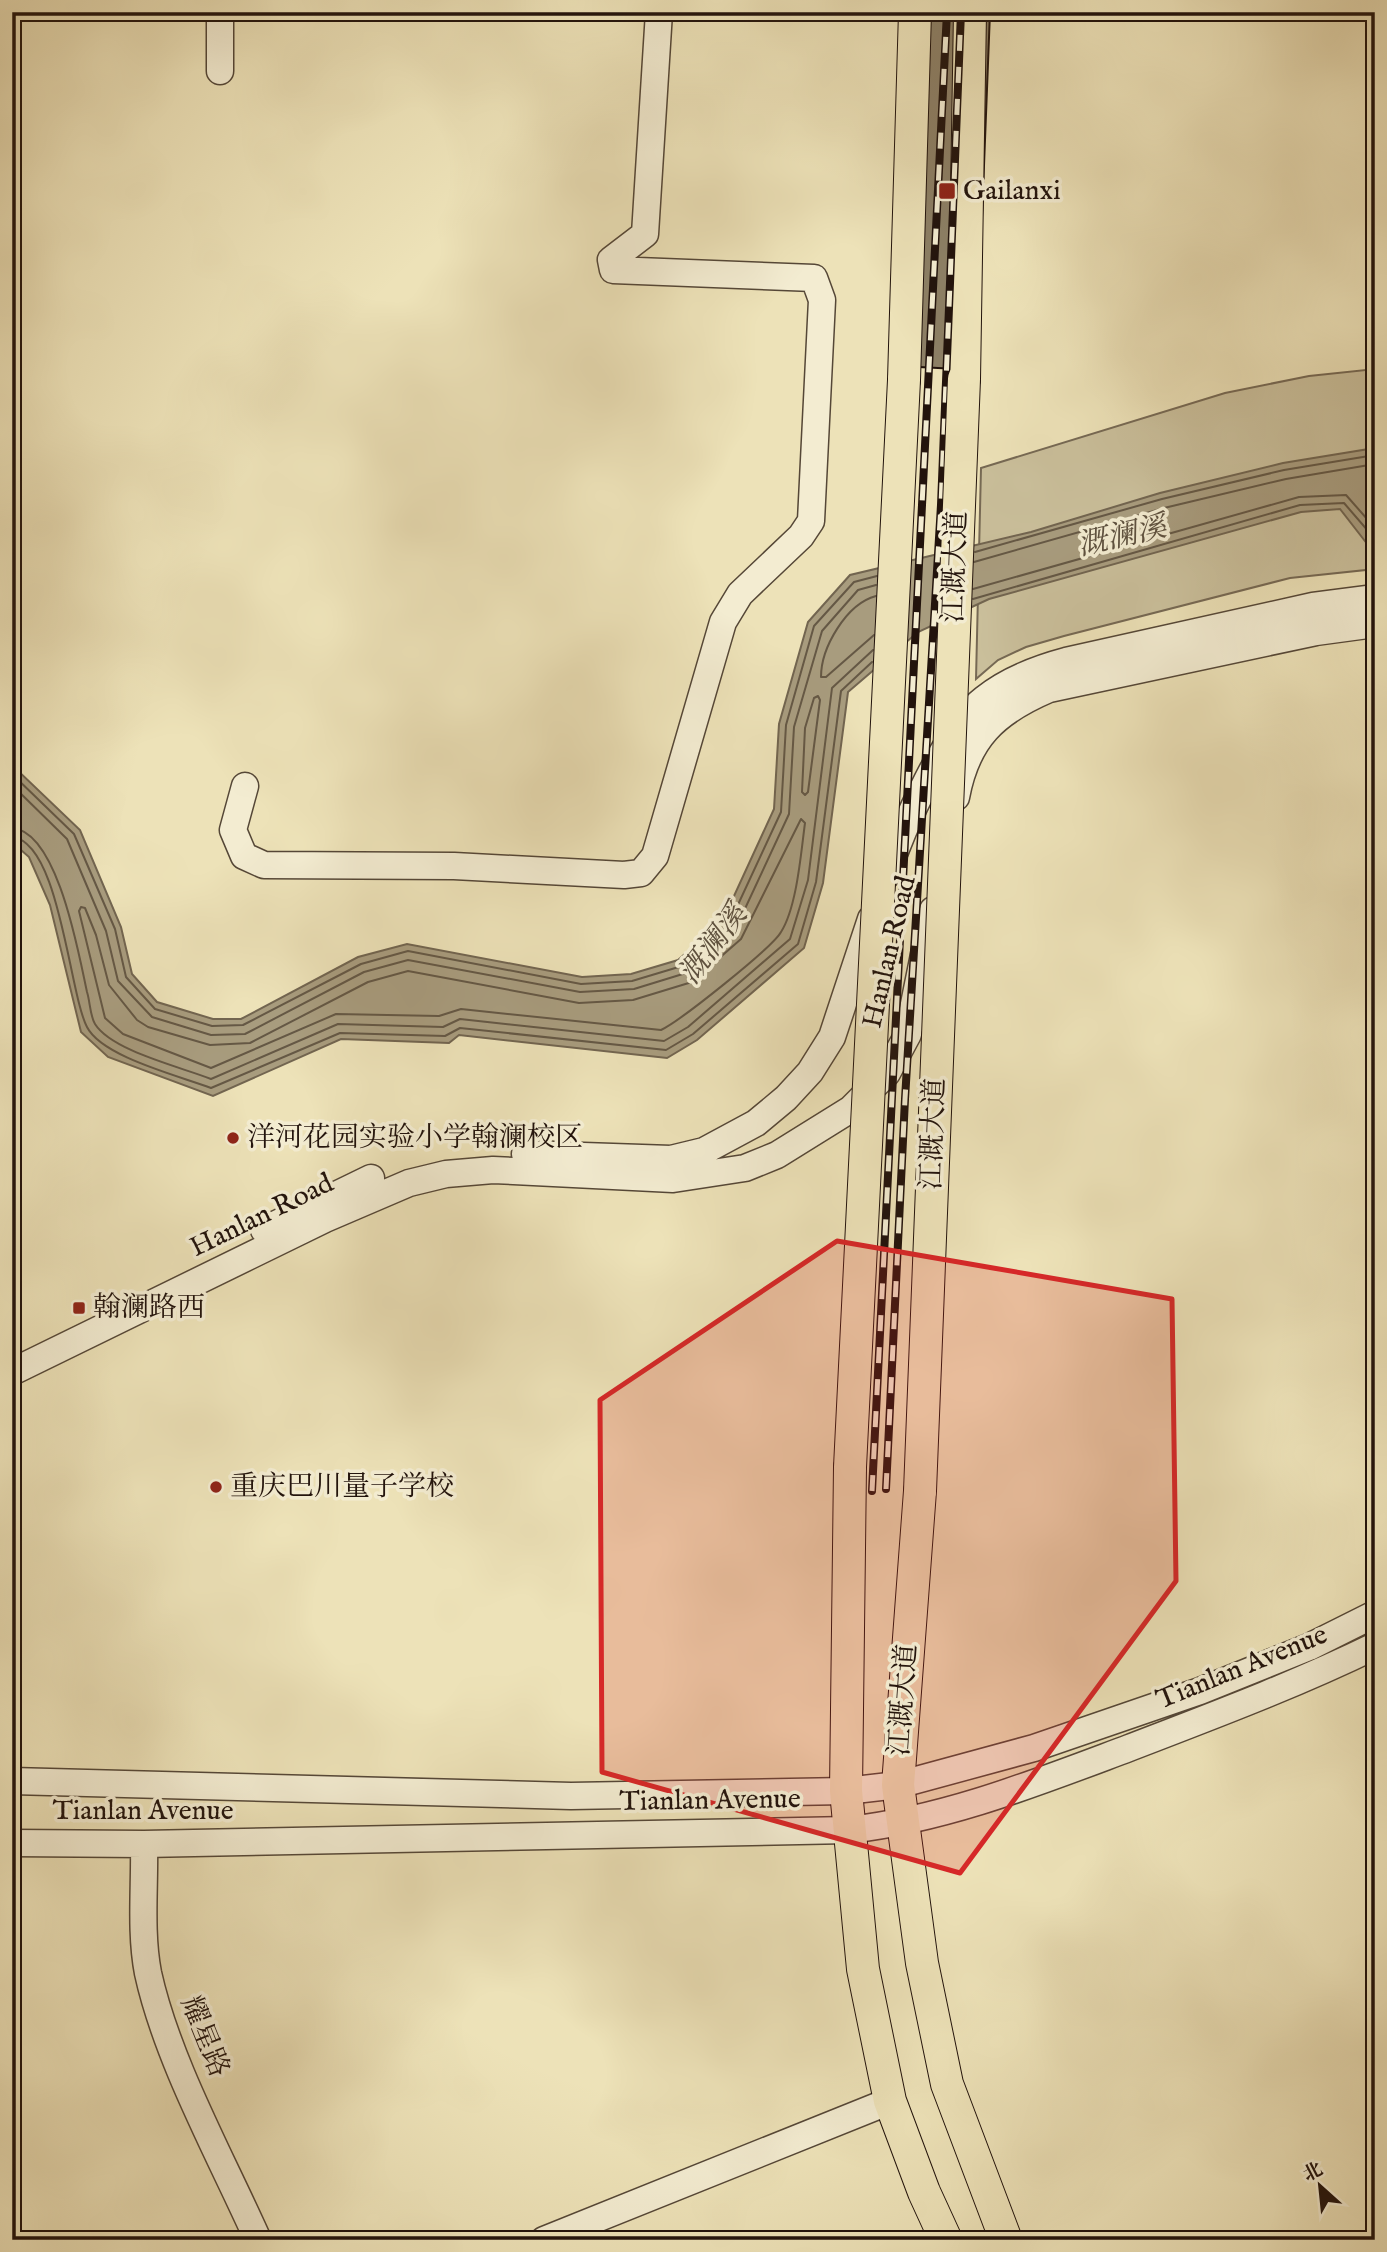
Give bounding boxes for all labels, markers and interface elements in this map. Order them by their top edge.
place label: Gailanxi [963,174,1061,209]
marker: Gailanxi [937,181,957,201]
water label: 溉澜溪 [1074,508,1173,566]
street label: 江溉大道 [937,510,975,624]
street label: Hanlan Road [855,872,925,1032]
water label: 溉澜溪 [672,895,758,992]
street label: 江溉大道 [915,1077,953,1191]
place label: 洋河花园实验小学翰澜校区 [247,1121,583,1156]
marker: 洋河花园实验小学翰澜校区 [225,1130,241,1146]
street label: Hanlan Road [185,1166,339,1266]
place label: 翰澜路西 [93,1291,205,1326]
marker: 翰澜路西 [71,1300,87,1316]
place label: 重庆巴川量子学校 [230,1470,454,1505]
marker: 重庆巴川量子学校 [208,1479,224,1495]
street label: Tianlan Avenue [1151,1618,1333,1718]
street label: 江溉大道 [883,1643,925,1757]
street label: Tianlan Avenue [619,1782,801,1820]
street label: Tianlan Avenue [52,1794,234,1829]
street label: 耀星路 [172,1991,236,2083]
north arrow [1286,2150,1356,2220]
text: 北 [1299,2158,1327,2188]

